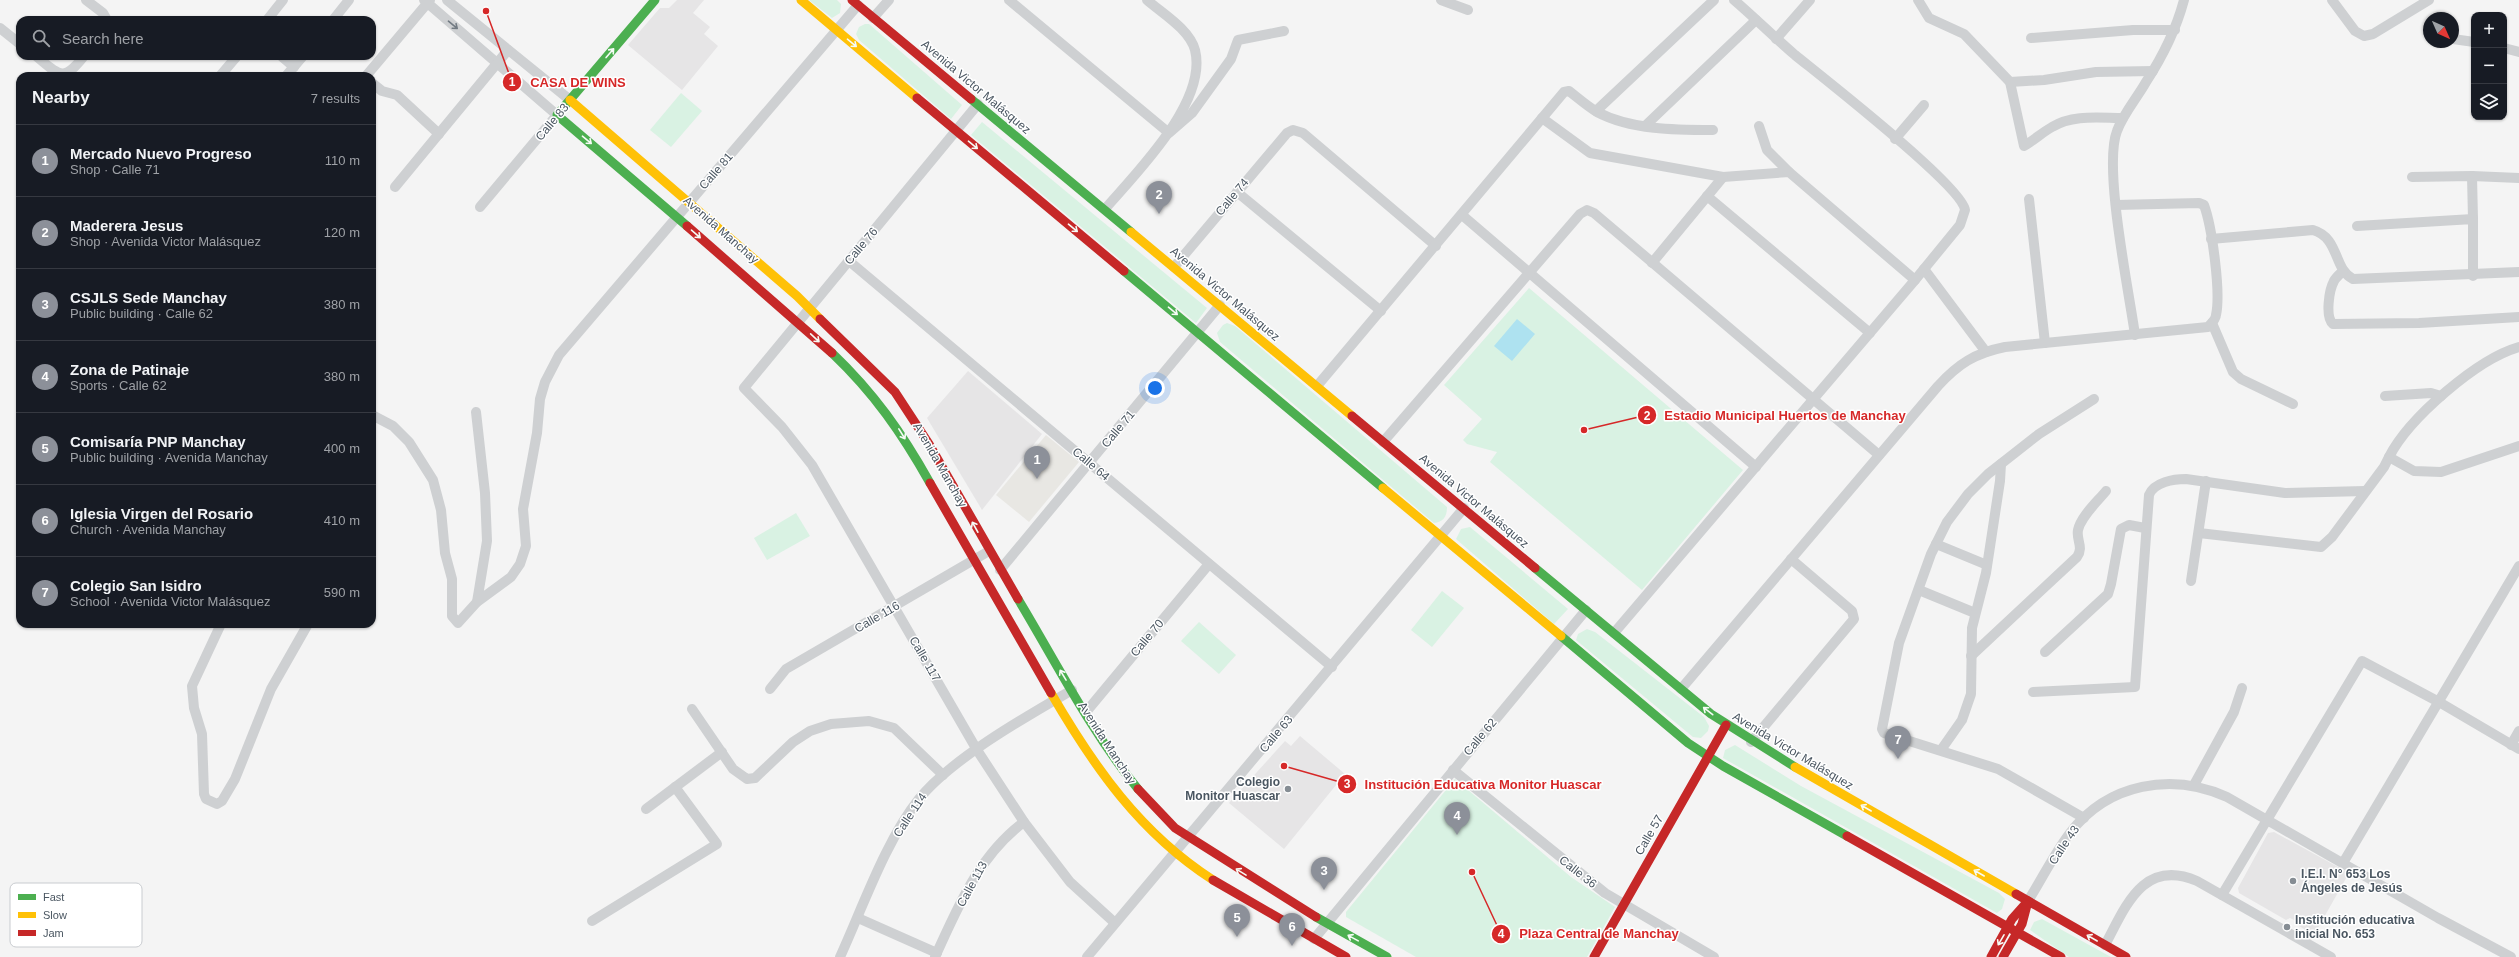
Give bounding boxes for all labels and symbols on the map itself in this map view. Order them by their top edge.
north arrow [2423,12,2459,48]
one-way arrow [448,21,459,30]
street label: Avenida Victor Malásquez [919,37,1033,137]
one-way arrow [847,39,858,48]
one-way arrow [605,48,614,59]
callout: CASA DE WINS [502,70,634,95]
text: 1 [509,75,516,89]
text: CASA DE WINS [530,75,626,90]
street label: Calle 83 [532,100,572,143]
one-way arrow [581,136,592,145]
one-way arrow [968,140,979,149]
street label: Calle 81 [696,150,736,192]
street label: Calle 74 [1212,175,1252,218]
pin: 2 [1146,181,1172,214]
street label: Avenida Manchay [680,193,762,267]
street label: Calle 76 [841,224,881,267]
one-way arrow [1068,224,1078,233]
one-way arrow [691,229,702,238]
street label: Avenida Victor Malásquez [1168,244,1282,344]
one-way arrow [1167,307,1178,316]
one-way arrow [810,333,820,343]
your location [1145,378,1165,398]
callout: Estadio Municipal Huertos de Manchay [1637,403,1914,428]
street label: Calle 71 [1098,407,1138,450]
text: Estadio Municipal Huertos de Manchay [1664,408,1906,423]
text: 2 [1644,409,1651,423]
street label: Avenida Manchay [910,420,970,510]
one-way arrow [898,428,906,440]
street label: Calle 64 [1070,444,1113,484]
pin: 1 [1024,446,1050,479]
street label: Avenida Victor Malásquez [1417,451,1531,551]
one-way arrow [971,521,979,533]
street label: Calle 116 [852,598,902,636]
street label: Calle 70 [1127,616,1167,659]
street label: Calle 117 [906,634,944,684]
one-way arrow [1058,669,1066,681]
street label: Avenida Manchay [1075,699,1139,787]
one-way arrow [1702,707,1713,715]
street label: Avenida Victor Malásquez [1730,709,1856,793]
street label: Calle 63 [1256,712,1296,755]
street label: Calle 62 [1460,715,1500,758]
pin: 7 [1885,726,1911,759]
callout: Institución Educativa Monitor Huascar [1337,772,1610,797]
place label: Colegio Monitor Huascar [1185,775,1280,803]
text: 3 [1344,777,1351,791]
text: Institución Educativa Monitor Huascar [1365,777,1601,792]
marker: Colegio Monitor Huascar [1283,784,1293,794]
street label: Calle 114 [890,790,930,840]
pin: 4 [1444,802,1470,835]
one-way arrow [1860,804,1872,812]
street label: Calle 57 [1632,812,1666,858]
street label: Calle 43 [2046,823,2082,867]
street label: Calle 36 [1556,853,1600,891]
pin: 3 [1311,857,1337,890]
street label: Calle 113 [954,859,990,909]
one-way arrow [1235,867,1247,875]
place label: I.E.I. N° 653 Los Ángeles de Jesús [2301,867,2403,895]
one-way arrow [1973,868,1985,876]
marker: I.E.I. N° 653 Los Ángeles de Jesús [2288,876,2298,886]
legend [10,883,142,947]
text: Fast [43,891,64,903]
pin: 5 [1224,904,1250,937]
text: Slow [43,909,67,921]
pin: 6 [1279,913,1305,946]
place label: Institución educativa inicial No. 653 [2295,913,2415,941]
callout: Plaza Central de Manchay [1491,921,1686,946]
marker: Institución educativa inicial No. 653 [2282,922,2292,932]
text: Plaza Central de Manchay [1519,926,1680,941]
text: Jam [43,927,64,939]
text: 4 [1498,927,1505,941]
one-way arrow [2086,933,2098,941]
one-way arrow [1347,934,1359,941]
one-way arrow [1996,934,2004,946]

